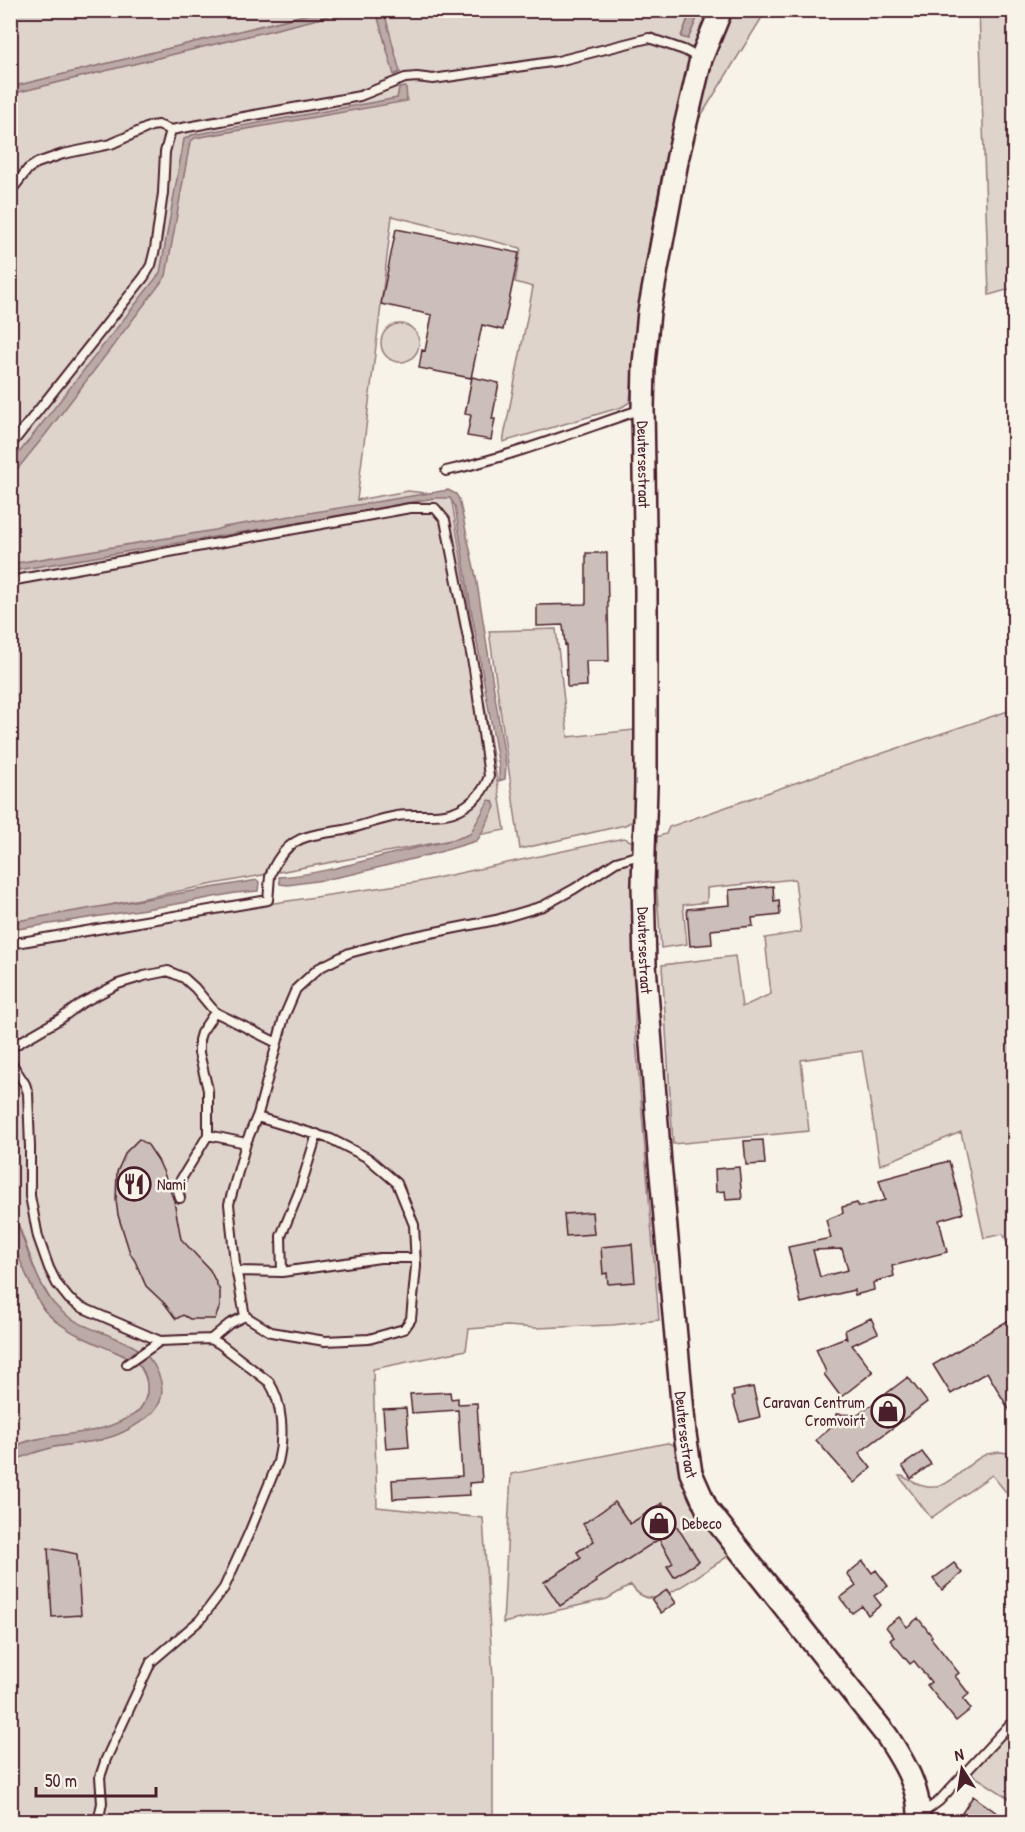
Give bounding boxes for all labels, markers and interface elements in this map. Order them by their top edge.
street label: Deutersestraat [632,421,656,509]
street label: Deutersestraat [633,907,658,995]
restaurant icon: Nami [116,1166,152,1202]
place label: Nami [157,1173,186,1195]
street label: Deutersestraat [670,1390,703,1482]
place label: Caravan Centrum Cromvoirt [763,1391,865,1431]
shop icon: Caravan Centrum Cromvoirt [870,1393,906,1429]
shop icon: Debeco [641,1505,677,1541]
place label: Debeco [682,1512,722,1534]
north arrow [932,1739,992,1799]
text: N [952,1743,966,1766]
scale bar [36,1760,156,1798]
text: 50 m [45,1768,77,1793]

